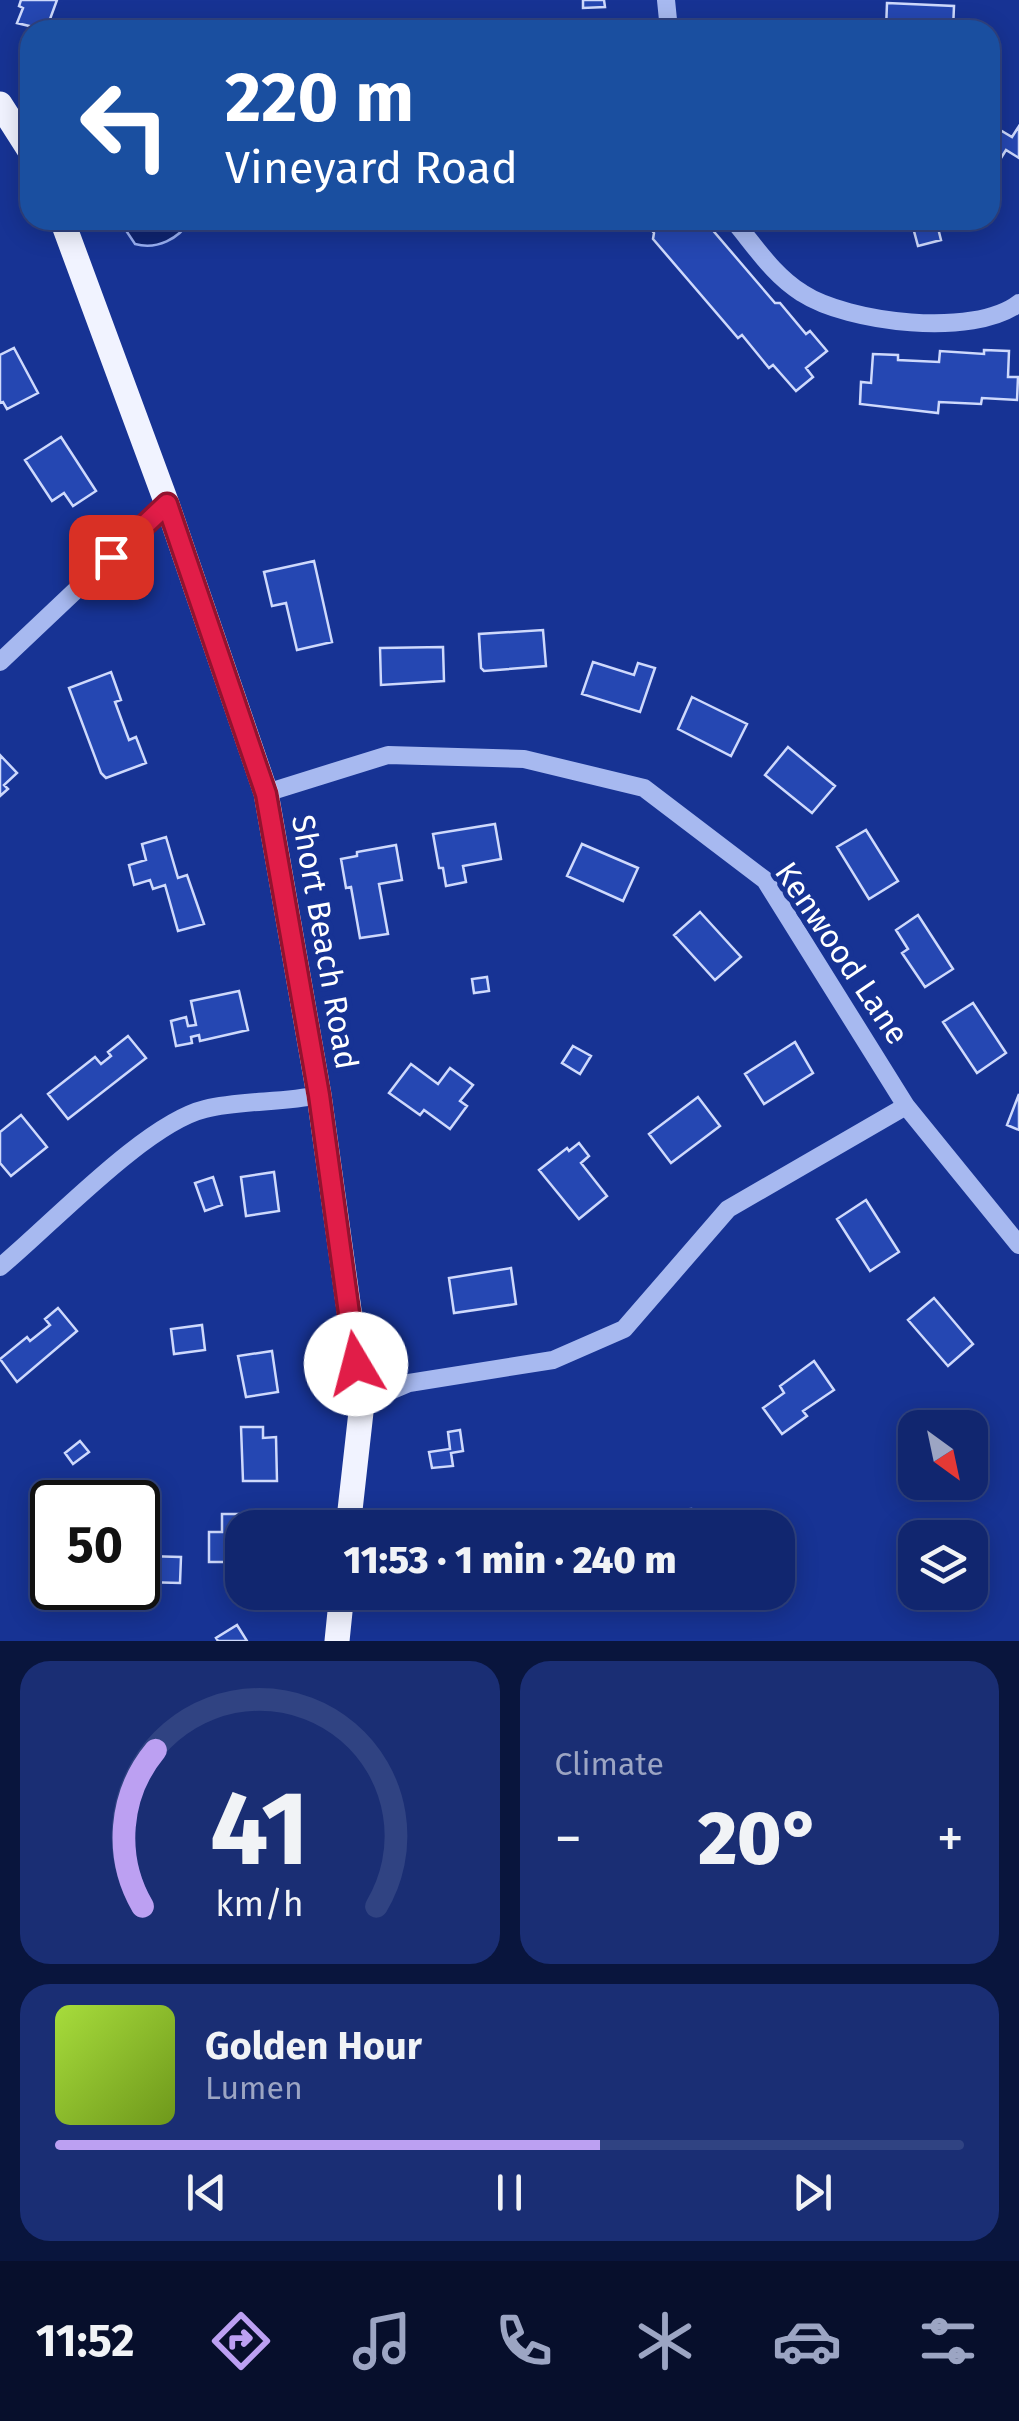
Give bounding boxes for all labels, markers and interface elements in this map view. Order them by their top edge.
text: 220 m [225,56,414,140]
icon: left [60,60,190,190]
text: Vineyard Road [225,141,518,195]
pin [69,515,154,600]
icon: arrive [84,530,139,585]
street label: Short Beach Road [284,812,366,1072]
street label: Kenwood Lane [767,855,917,1051]
position arrow [304,1312,408,1416]
north arrow [898,1410,988,1500]
map controls [898,1410,988,1610]
speed limit sign: 50 [30,1480,160,1610]
button: layers [898,1520,988,1610]
text: 11:53 · 1 min · 240 m [344,1537,676,1583]
text: Climate [555,1745,664,1783]
text: 41 [210,1767,310,1892]
text: 20° [698,1794,821,1884]
text: − [555,1806,582,1872]
text: + [937,1806,964,1872]
text: km/h [216,1883,304,1925]
text: Golden Hour [205,2023,422,2069]
text: Lumen [205,2069,303,2107]
icon: previous [179,2165,234,2220]
icon: pause [482,2165,537,2220]
icon: next [785,2165,840,2220]
icon: directions [206,2306,276,2376]
icon: music [347,2306,417,2376]
icon: phone [489,2306,559,2376]
icon: climate [630,2306,700,2376]
icon: car [772,2306,842,2376]
icon: filters [913,2306,983,2376]
text: 11:52 [36,2314,135,2368]

